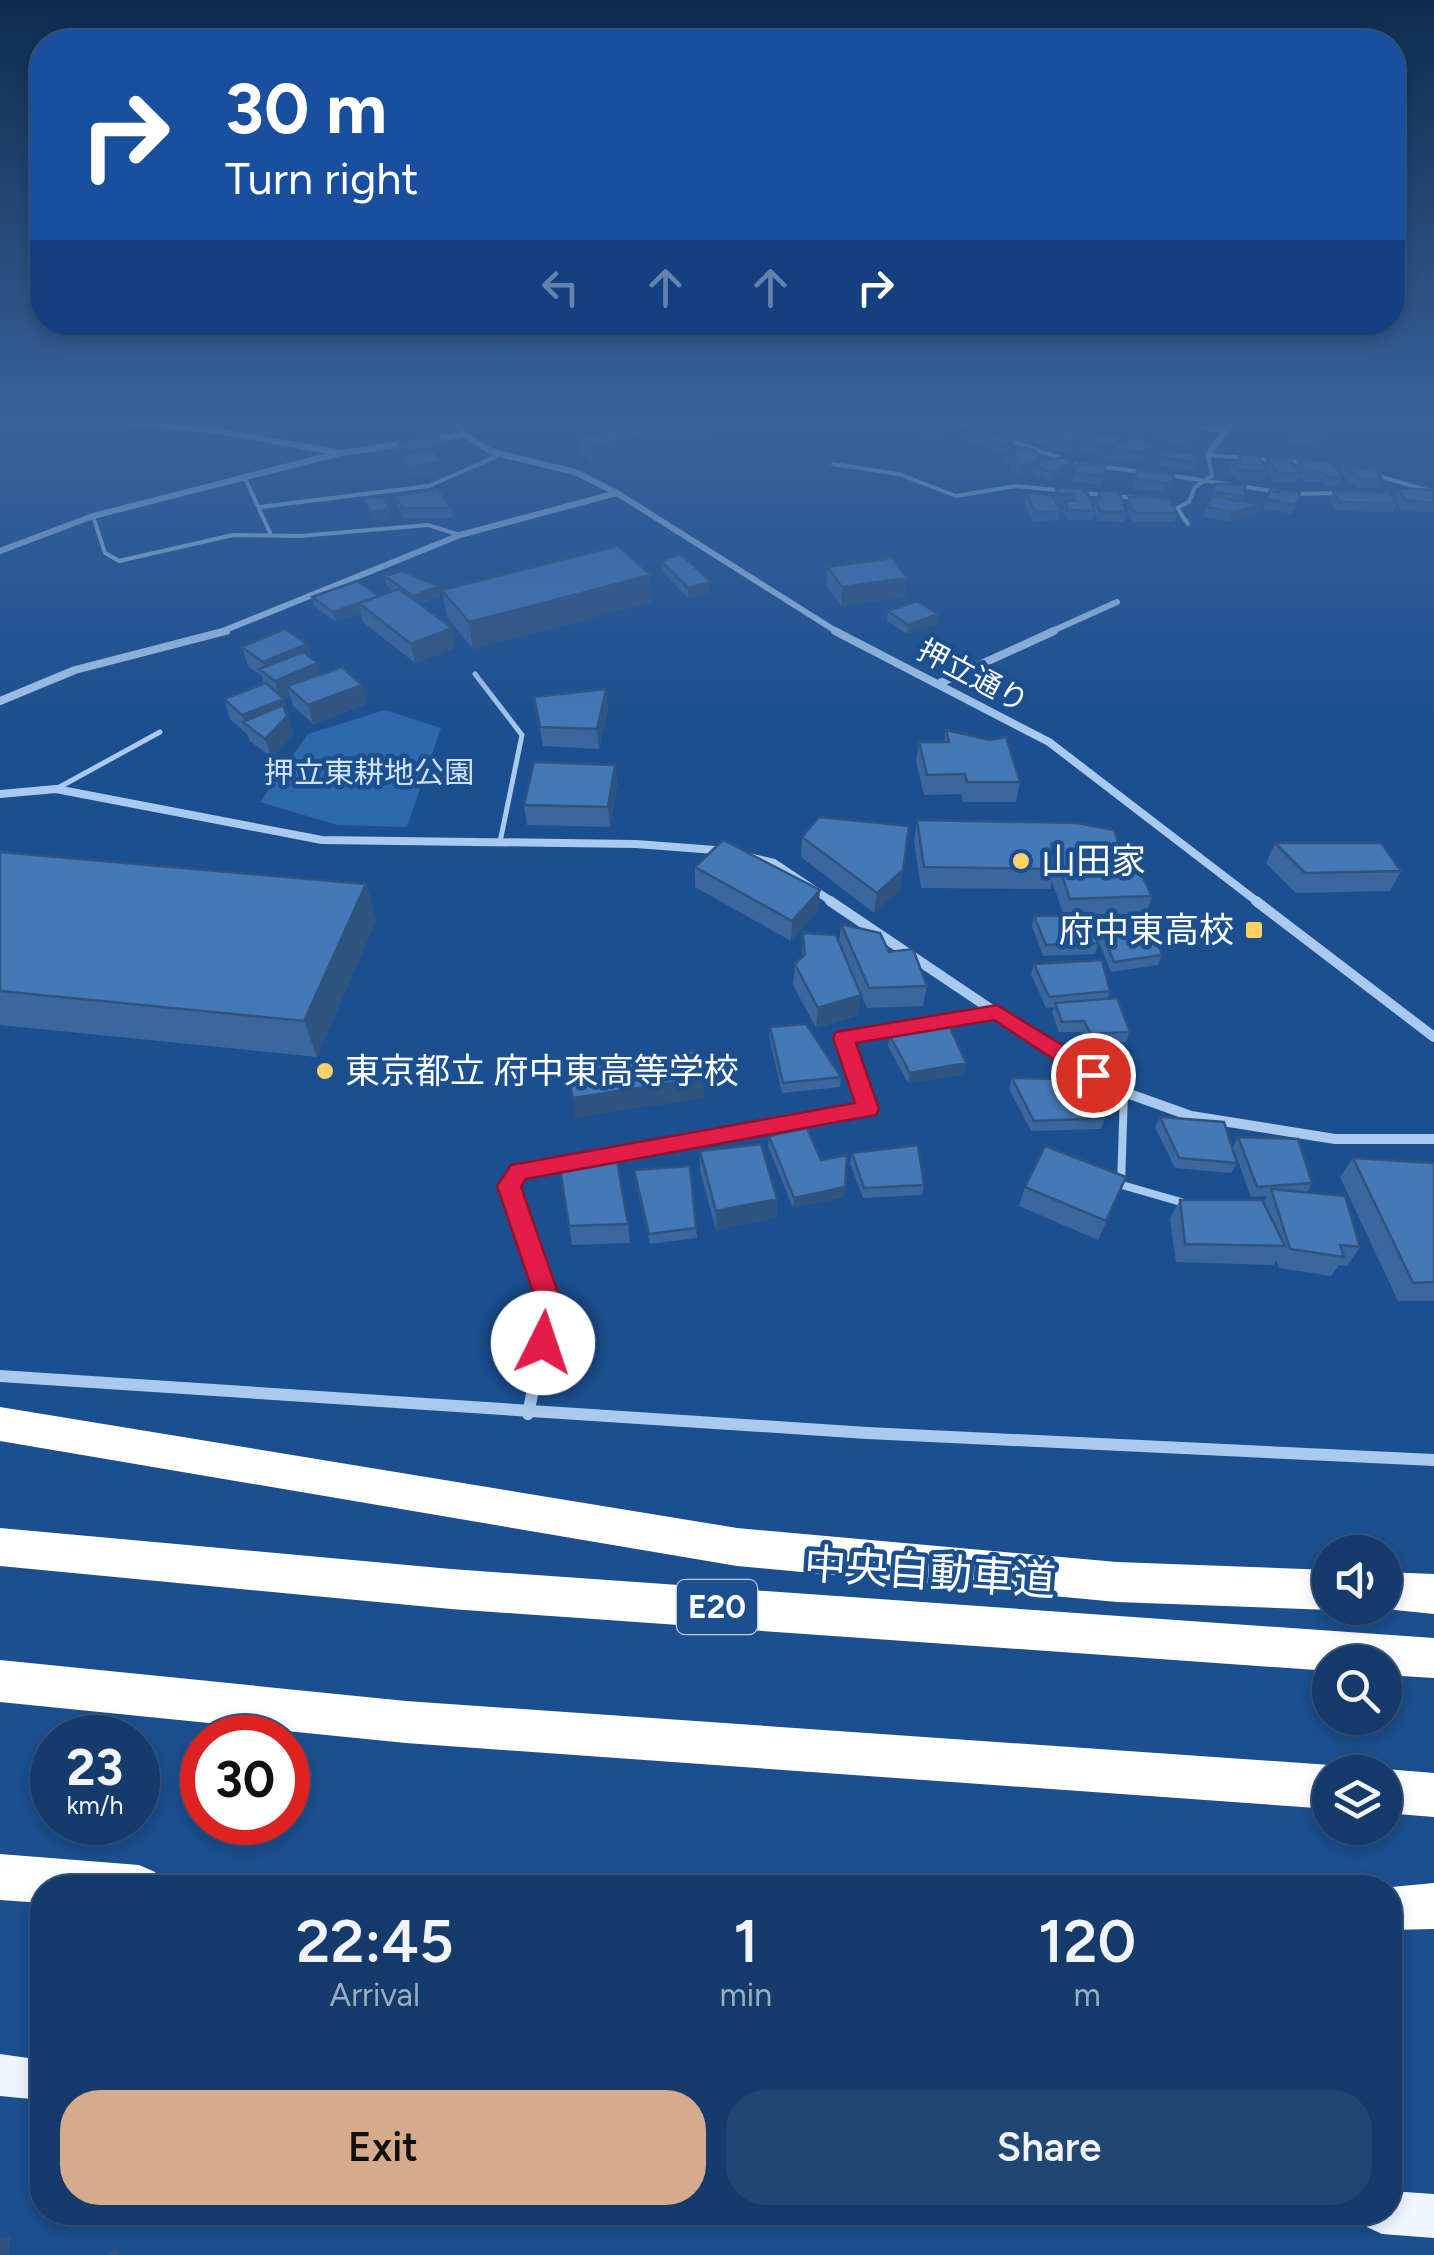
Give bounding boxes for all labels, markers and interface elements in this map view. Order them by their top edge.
text: 30 m [225,66,387,151]
icon: right [60,70,190,200]
text: Turn right [225,151,418,205]
icon: left [533,260,588,315]
icon: ahead [638,260,693,315]
icon: ahead [743,260,798,315]
icon: right [848,260,903,315]
street label: 押立通り [912,631,1035,720]
park label: 押立東耕地公園 [264,754,474,791]
place label: 山田家 [1041,840,1146,882]
marker: 山田家 [1010,850,1032,872]
place label: 府中東高校 [1059,909,1234,951]
marker: 府中東高校 [1243,919,1265,941]
pin [1051,1033,1136,1118]
icon: arrive [1066,1048,1121,1103]
place label: 東京都立 府中東高等学校 [345,1050,739,1092]
marker: 東京都立 府中東高等学校 [314,1060,336,1082]
position arrow [491,1291,595,1395]
map controls [1312,1535,1402,1845]
button: sound [1312,1535,1402,1625]
street label: 中央自動車道 [802,1538,1057,1607]
road number: E20 [677,1580,757,1634]
button: search [1312,1645,1402,1735]
speed limit sign: 30 [180,1715,310,1845]
text: 23 [67,1737,123,1798]
button: layers [1312,1755,1402,1845]
text: km/h [66,1790,124,1820]
text: 22:45 [296,1905,454,1977]
text: 1 [733,1905,758,1977]
text: 120 [1038,1905,1136,1977]
text: Arrival [330,1976,420,2014]
text: min [720,1976,772,2014]
text: m [1073,1976,1101,2014]
button: Exit [60,2090,706,2205]
button: Share [726,2090,1372,2205]

